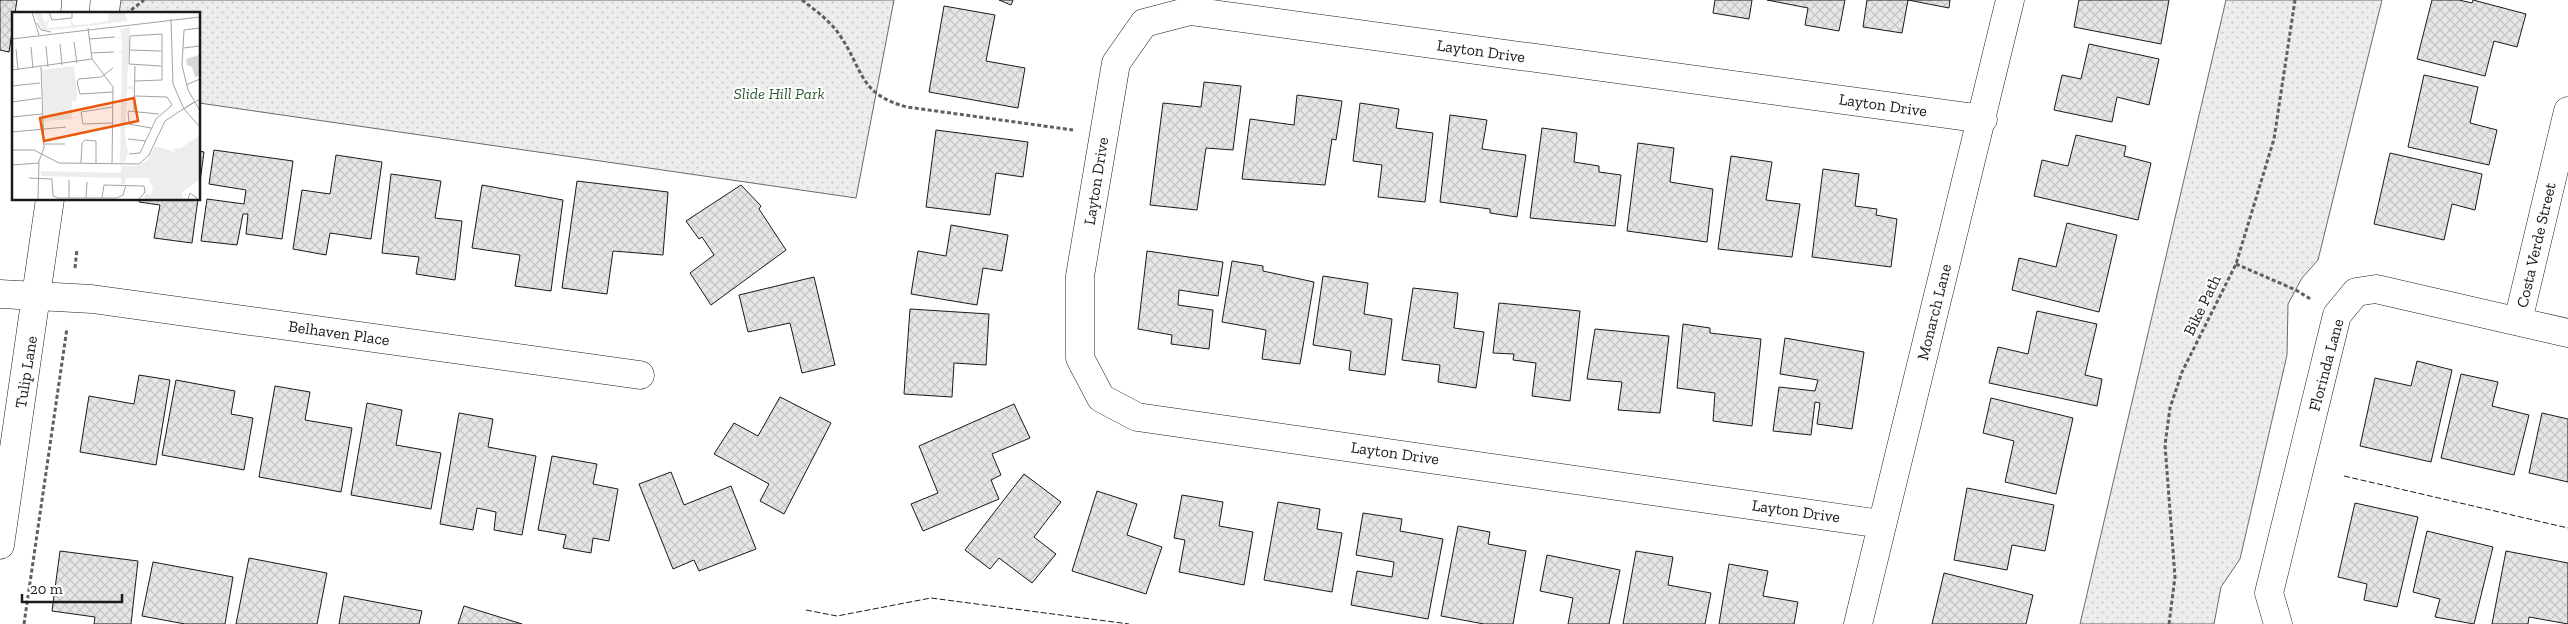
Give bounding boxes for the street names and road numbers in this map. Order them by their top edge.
street label: Layton Drive [1436,35,1526,67]
street label: Layton Drive [1838,89,1928,121]
street label: Layton Drive [1080,136,1112,226]
street label: Costa Verde Street [2512,180,2560,309]
street label: Monarch Lane [1913,262,1955,362]
street label: Bike Path [2179,272,2225,338]
street label: Belhaven Place [287,316,391,350]
street label: Florinda Lane [2305,317,2347,413]
street label: Tulip Lane [11,334,41,410]
street label: Layton Drive [1350,437,1440,469]
street label: Layton Drive [1751,495,1841,527]

